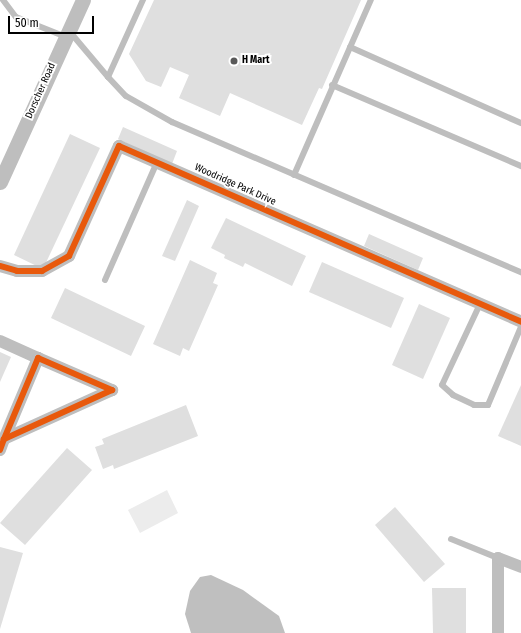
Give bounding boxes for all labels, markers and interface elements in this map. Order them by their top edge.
scale bar [10,8,96,34]
text: 50 m [15,16,39,30]
place label: H Mart [242,55,269,67]
marker: H Mart [229,56,239,66]
street label: Dorscher Road [23,61,59,121]
street label: Woodridge Park Drive [192,162,278,208]

